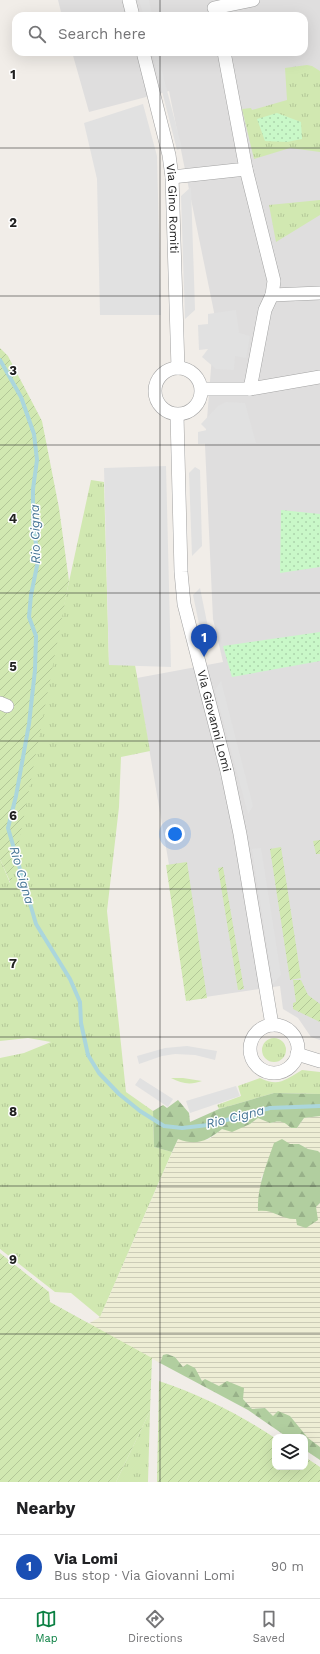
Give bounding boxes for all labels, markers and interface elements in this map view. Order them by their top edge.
search box [12,12,308,56]
icon: search [26,23,48,45]
text: Search here [58,25,146,43]
text: 1 [10,67,16,82]
street label: Via Gino Romiti [163,163,181,254]
text: 2 [9,215,17,230]
text: 3 [9,363,17,378]
water label: Rio Cigna [27,504,43,564]
text: 4 [9,511,18,526]
pin: 1 [191,624,217,657]
text: 5 [9,659,17,674]
street label: Via Giovanni Lomi [194,669,234,773]
text: 6 [9,808,17,823]
your location [165,824,185,844]
water label: Rio Cigna [7,844,37,906]
text: 7 [9,956,17,971]
water label: Rio Cigna [204,1103,266,1131]
text: 8 [9,1104,17,1119]
text: 9 [9,1252,17,1267]
map controls [272,1434,308,1470]
button: layers [272,1434,308,1470]
text: Nearby [16,1498,75,1518]
text: Via Lomi [54,1550,118,1568]
text: 1 [26,1559,32,1574]
text: 90 m [271,1559,304,1574]
text: Bus stop · Via Giovanni Lomi [54,1568,235,1583]
tab: Map [35,1608,58,1645]
tab: Directions [128,1608,182,1645]
tab: Saved [253,1608,285,1645]

